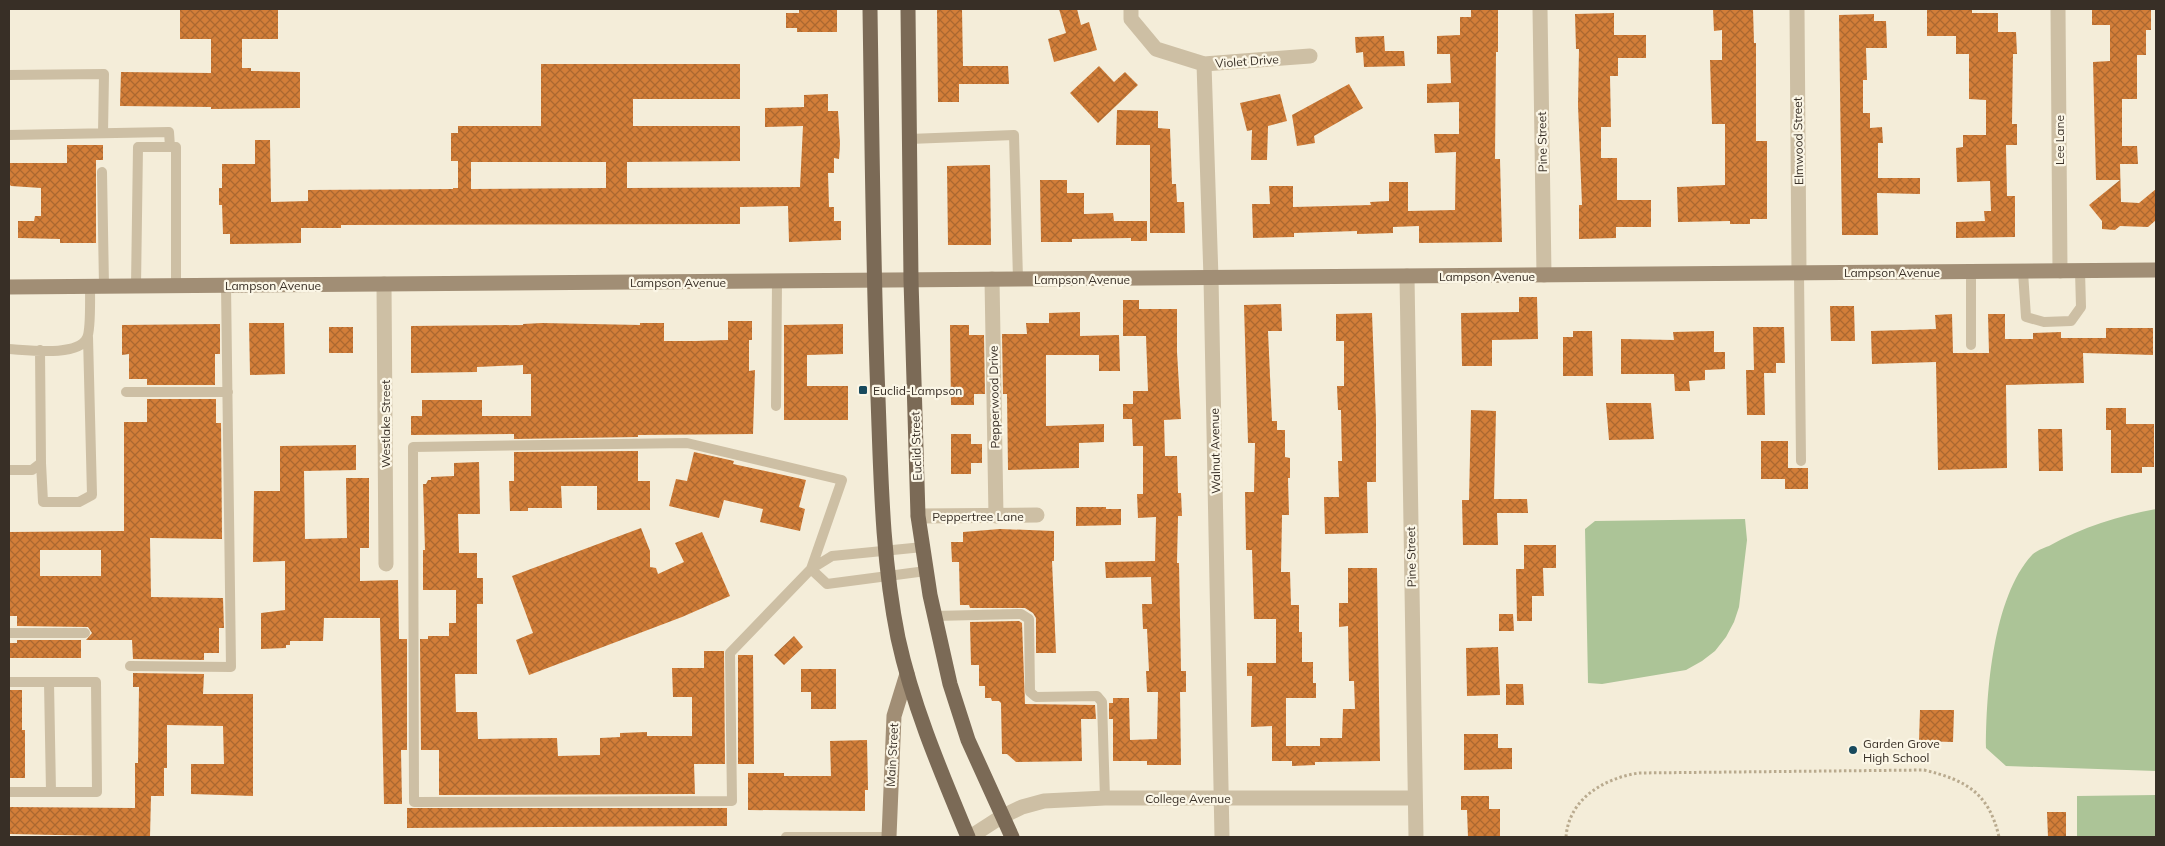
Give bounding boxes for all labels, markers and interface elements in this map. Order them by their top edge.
street label: Violet Drive [1215,51,1279,71]
street label: Elmwood Street [1790,97,1806,185]
street label: Pine Street [1534,112,1550,172]
street label: Lee Lane [2052,115,2067,165]
street label: Lampson Avenue [1844,265,1940,280]
street label: Lampson Avenue [1439,269,1535,284]
street label: Lampson Avenue [1034,272,1130,287]
street label: Lampson Avenue [630,275,726,290]
street label: Lampson Avenue [225,278,321,293]
street label: Pepperwood Drive [986,345,1002,449]
street label: Westlake Street [378,380,393,468]
place label: Euclid-Lampson [873,383,962,398]
marker: Euclid-Lampson [857,384,869,396]
street label: Walnut Avenue [1207,408,1223,494]
street label: Euclid Street [907,411,925,481]
street label: Peppertree Lane [932,509,1024,524]
street label: Pine Street [1403,527,1419,587]
street label: Main Street [883,723,901,787]
place label: Garden Grove High School [1863,736,1940,765]
marker: Garden Grove High School [1847,744,1859,756]
street label: College Avenue [1145,791,1231,806]

